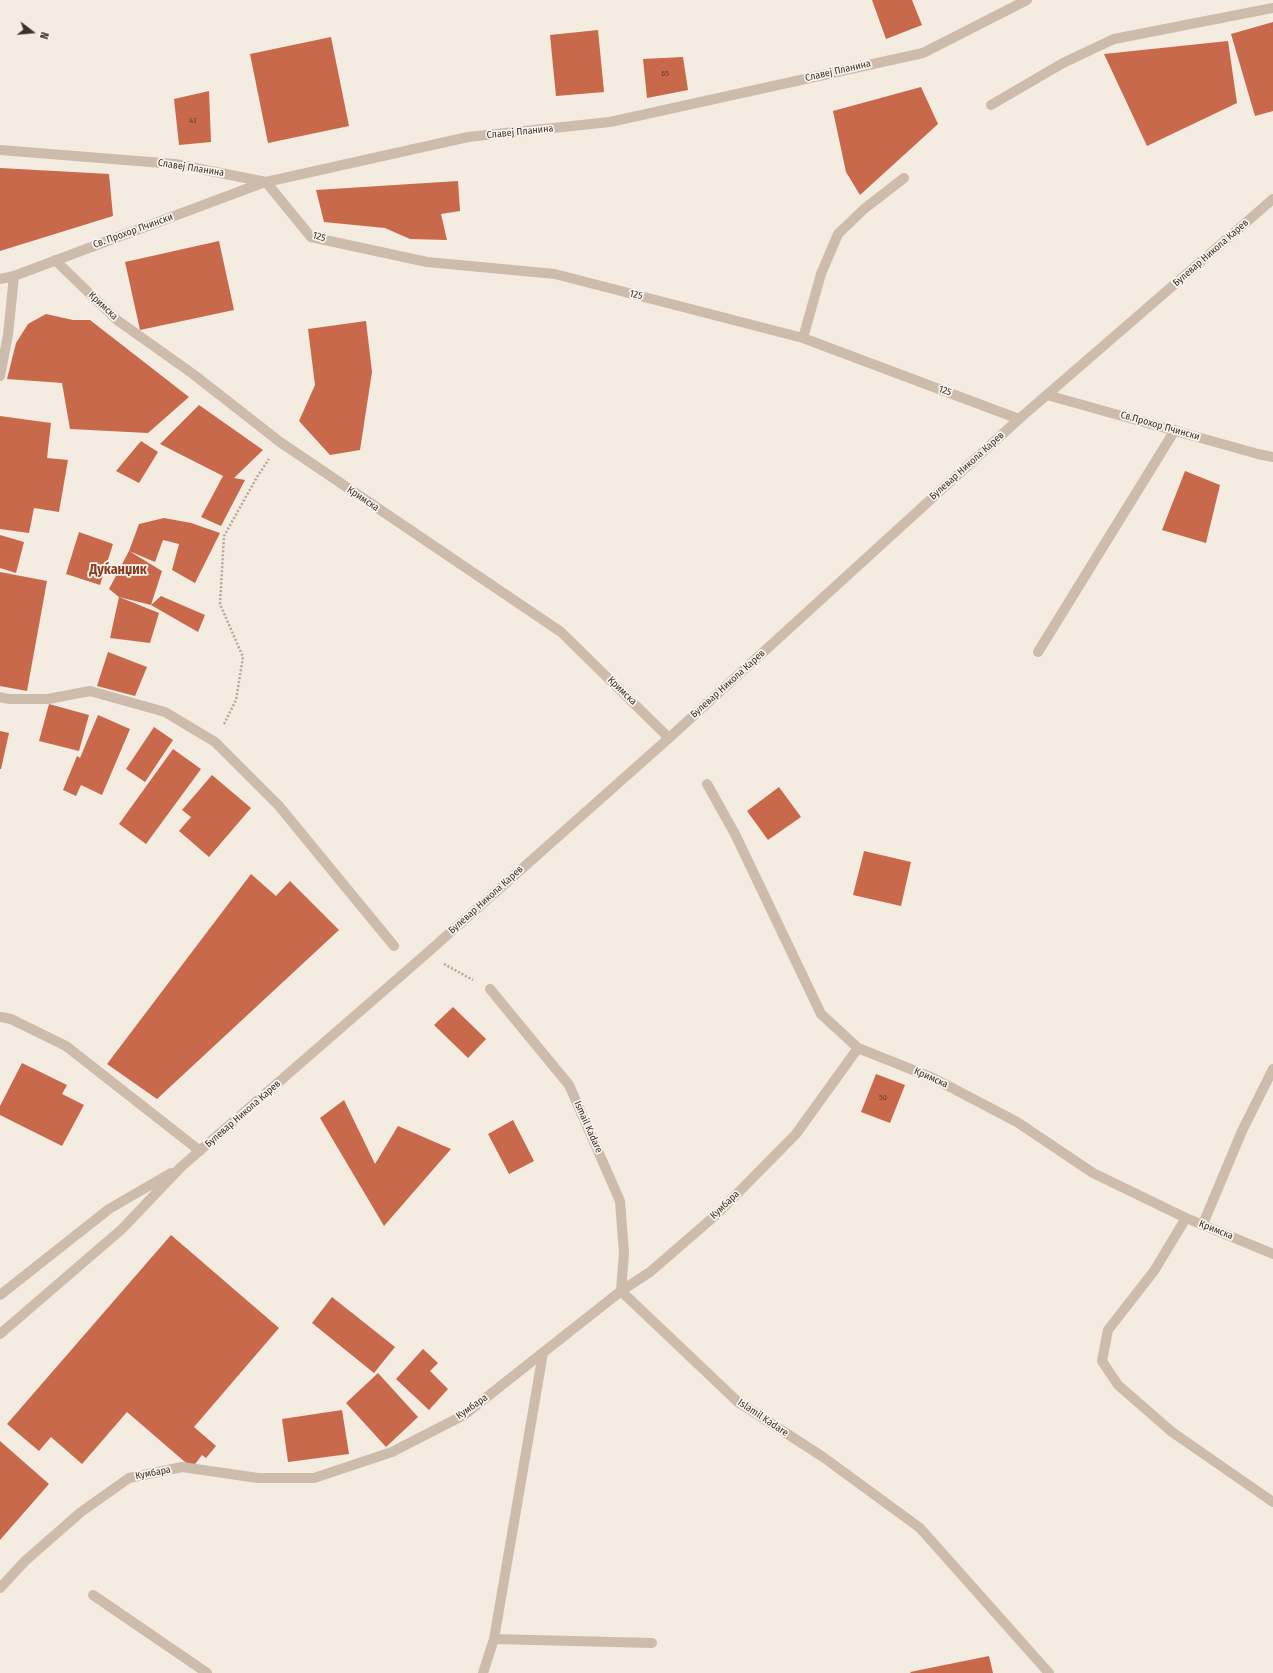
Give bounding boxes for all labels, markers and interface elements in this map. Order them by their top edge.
north arrow [12,12,52,52]
text: N [37,30,51,40]
street label: Славеј Планина [804,58,872,84]
house number: 65 [661,69,669,79]
house number: 43 [189,116,197,126]
street label: Славеј Планина [486,123,554,141]
street label: Славеј Планина [157,157,225,179]
street label: Св. Прохор Пчински [91,211,175,251]
street label: Булевар Никола Карев [1171,217,1251,289]
street label: 125 [311,229,327,245]
street label: 125 [628,288,644,302]
street label: Кримска [86,289,120,323]
street label: 125 [937,383,953,399]
street label: Св.Прохор Пчински [1119,409,1201,443]
street label: Булевар Никола Карев [927,429,1007,503]
street label: Кримска [345,484,381,514]
district label: Дуќанџик [89,562,147,578]
street label: Булевар Никола Карев [688,647,768,721]
street label: Кримска [605,674,639,708]
street label: Булевар Никола Карев [446,863,526,937]
street label: Кримска [912,1065,950,1091]
street label: Булевар Никола Карев [203,1078,283,1150]
house number: 50 [879,1093,887,1103]
street label: Ismail Kadare [571,1099,605,1155]
street label: Кумбара [708,1188,742,1222]
street label: Кримска [1197,1218,1235,1242]
street label: Кумбара [454,1392,490,1422]
street label: Islamil Kadare [736,1397,790,1439]
street label: Кумбара [134,1464,172,1482]

